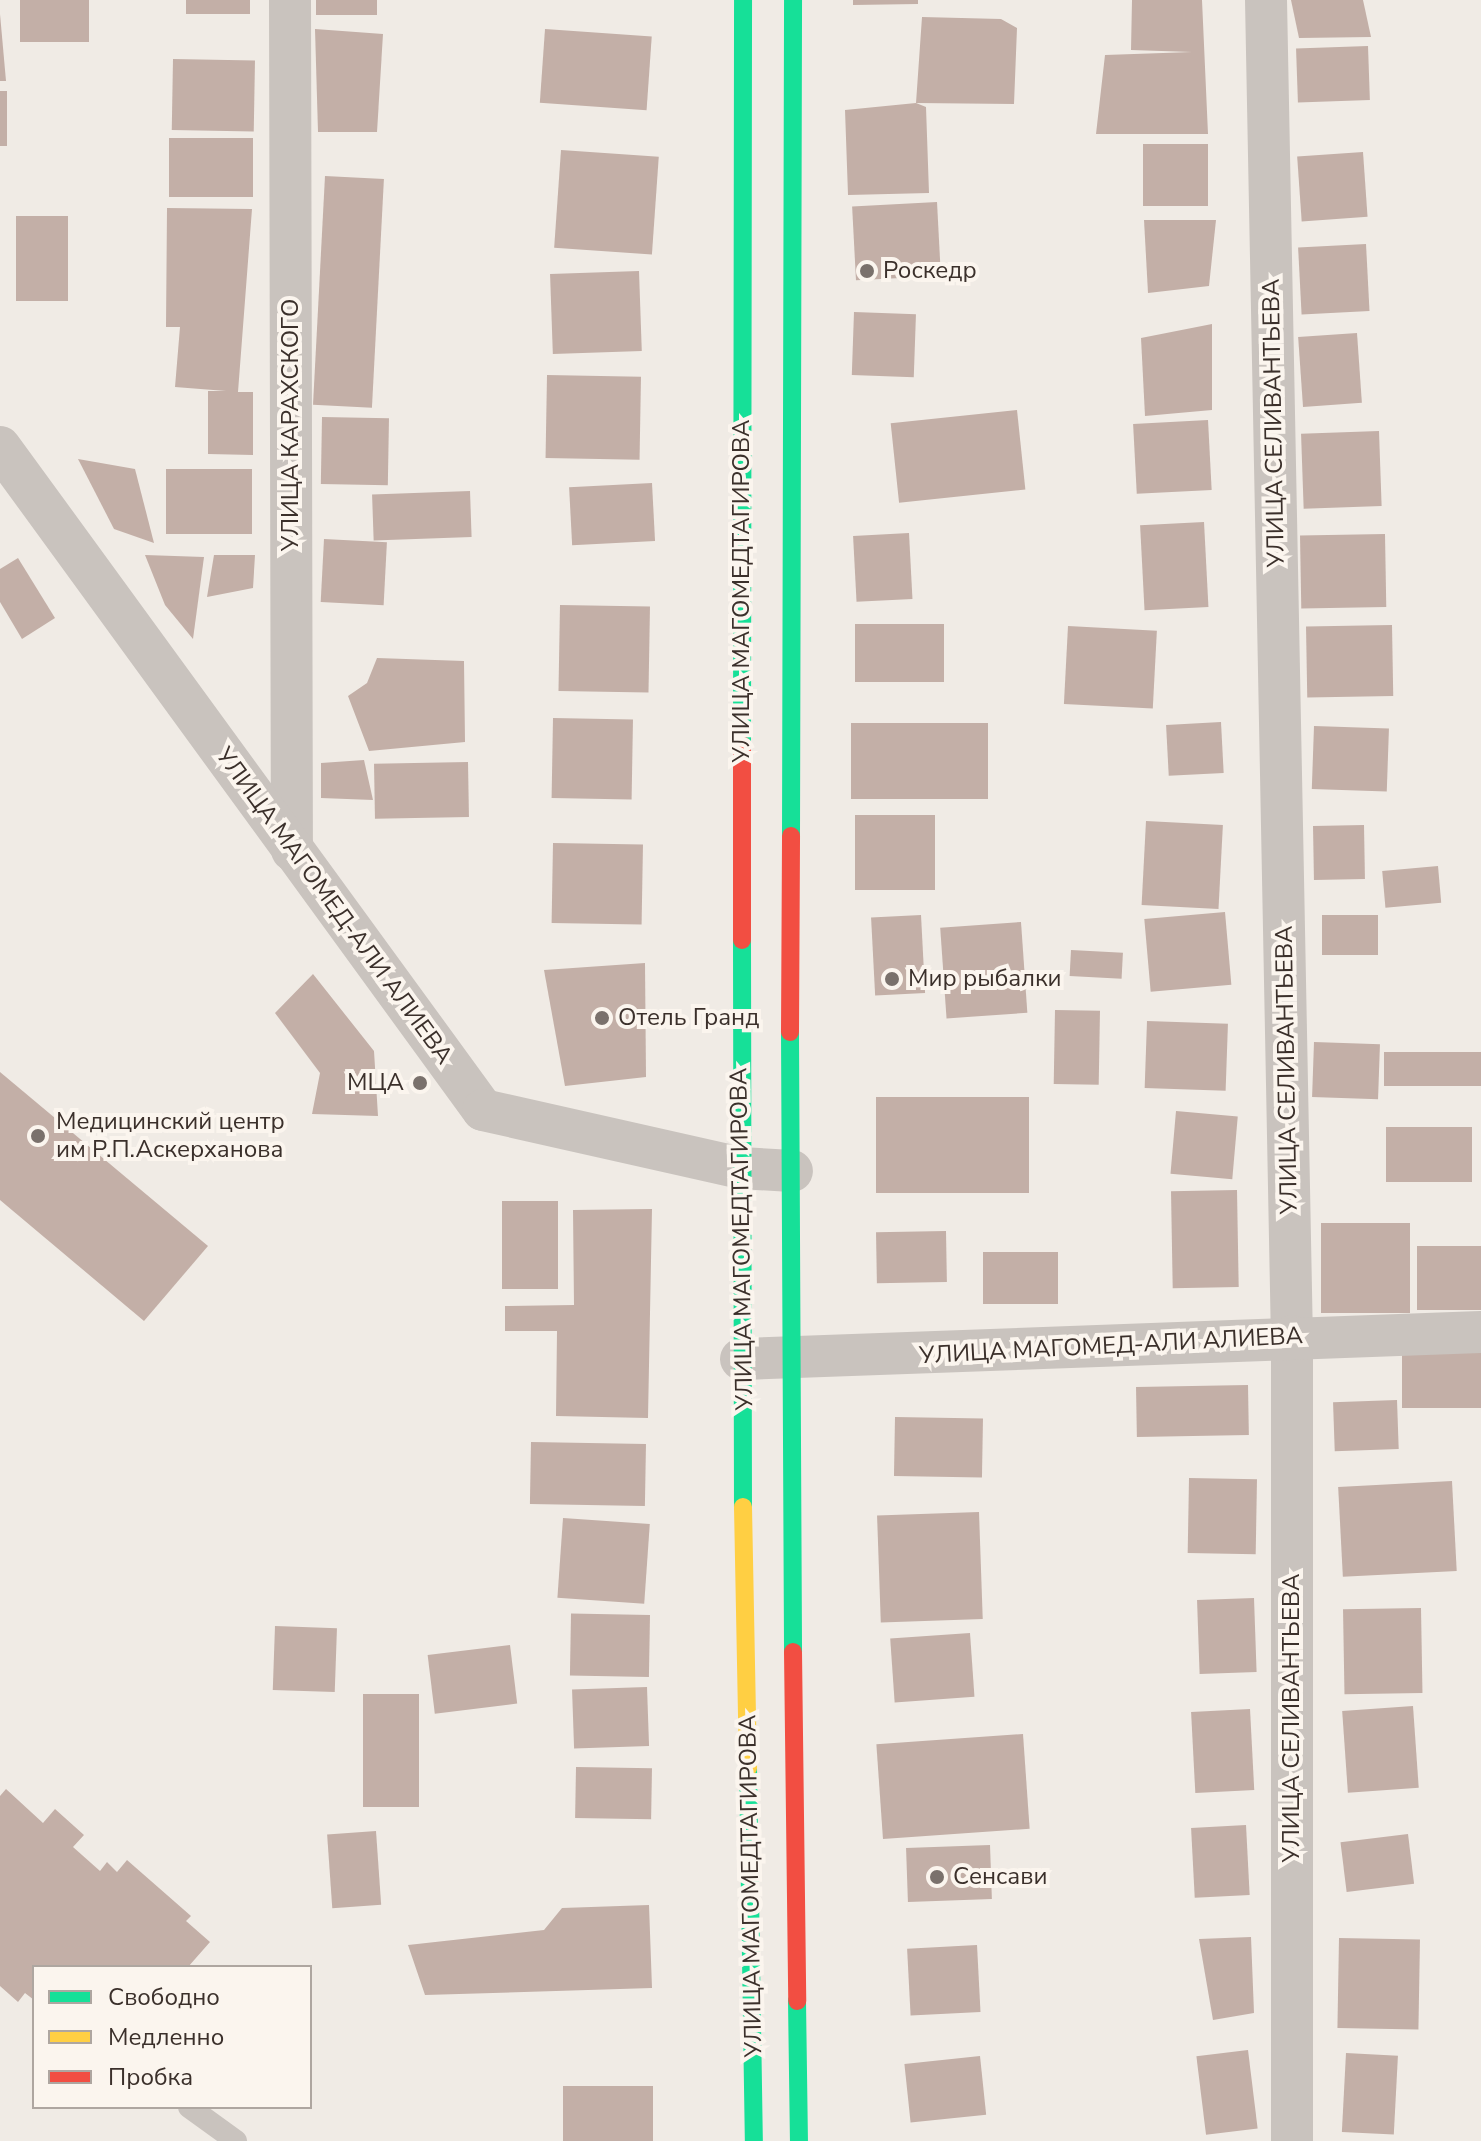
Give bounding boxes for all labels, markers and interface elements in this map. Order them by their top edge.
place label: Роскедр [883,257,977,285]
marker: Роскедр [858,262,876,280]
street label: УЛИЦА СЕЛИВАНТЬЕВА [1257,278,1291,568]
street label: УЛИЦА КАРАХСКОГО [277,299,305,551]
street label: УЛИЦА МАГОМЕДТАГИРОВА [728,420,756,762]
street label: УЛИЦА МАГОМЕД-АЛИ АЛИЕВА [209,742,459,1070]
street label: УЛИЦА СЕЛИВАНТЬЕВА [1270,925,1304,1215]
place label: Мир рыбалки [908,965,1062,993]
marker: Мир рыбалки [883,970,901,988]
place label: Отель Гранд [618,1004,759,1032]
marker: Отель Гранд [593,1009,611,1027]
street label: УЛИЦА МАГОМЕДТАГИРОВА [725,1067,759,1411]
place label: МЦА [347,1069,404,1097]
marker: МЦА [411,1074,429,1092]
place label: Медицинский центр им Р.П.Аскерханова [56,1108,285,1164]
marker: Медицинский центр им Р.П.Аскерханова [27,1125,49,1147]
street label: УЛИЦА МАГОМЕД-АЛИ АЛИЕВА [918,1322,1304,1370]
street label: УЛИЦА СЕЛИВАНТЬЕВА [1278,1574,1306,1862]
street label: УЛИЦА МАГОМЕДТАГИРОВА [734,1714,768,2058]
place label: Сенсави [953,1863,1047,1891]
marker: Сенсави [928,1868,946,1886]
legend [32,1965,312,2109]
text: Свободно [108,1981,220,2013]
text: Медленно [108,2021,224,2053]
text: Пробка [108,2061,193,2093]

